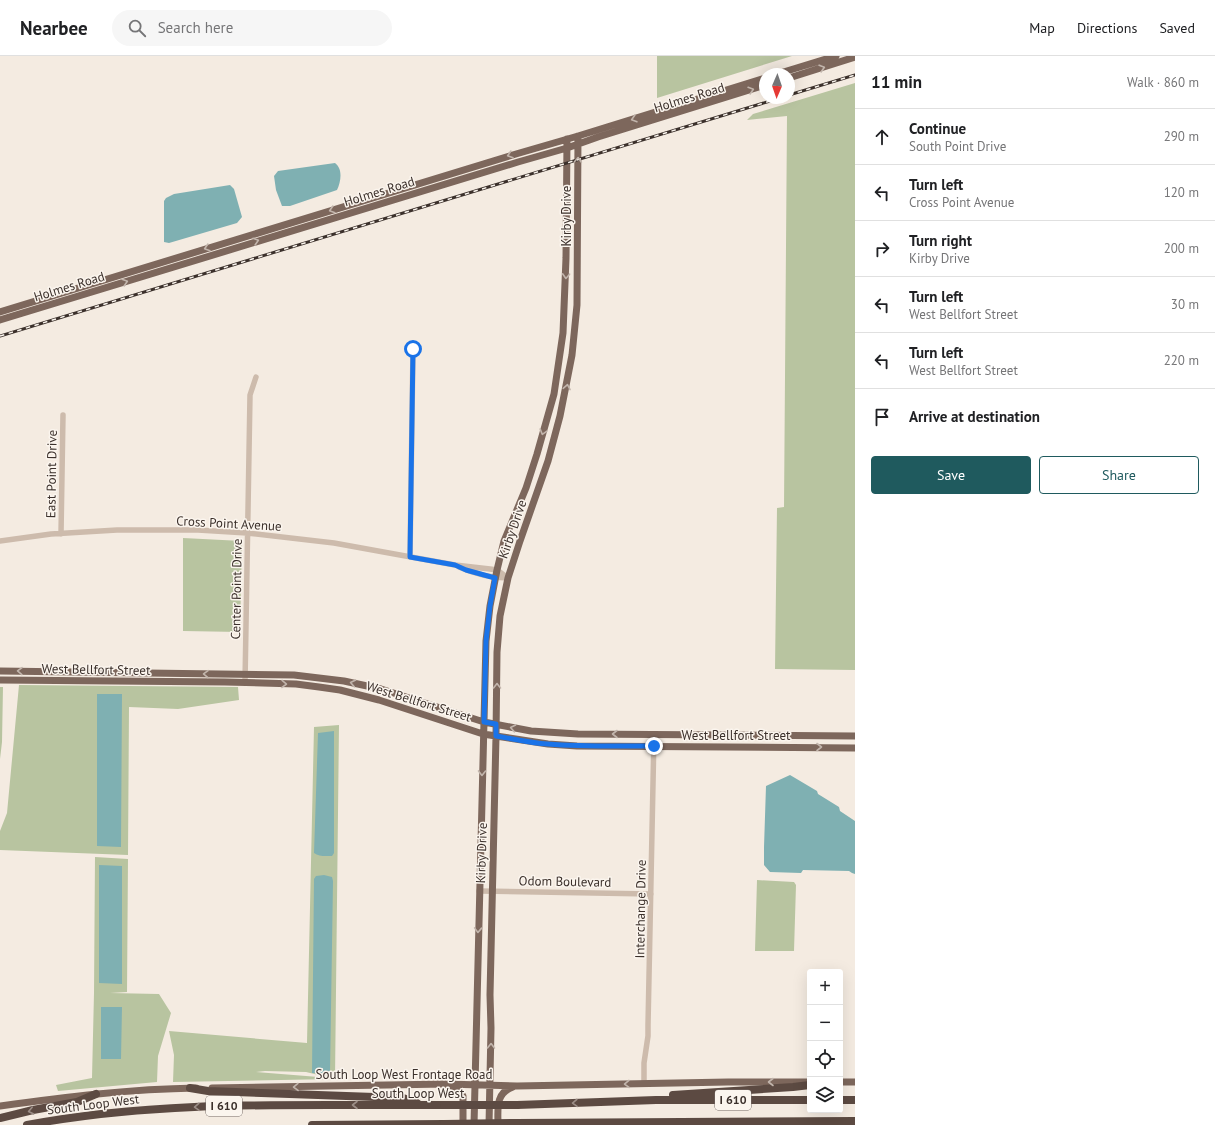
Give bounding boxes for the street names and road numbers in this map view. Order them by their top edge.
street label: Holmes Road [652,79,727,116]
street label: Holmes Road [342,173,417,210]
street label: Kirby Drive [558,186,575,246]
street label: Holmes Road [32,268,107,305]
street label: East Point Drive [42,430,61,518]
street label: Kirby Drive [495,498,530,561]
street label: Cross Point Avenue [176,512,282,535]
street label: Center Point Drive [227,538,246,640]
street label: West Bellfort Street [41,660,151,679]
street label: West Bellfort Street [364,677,474,726]
street label: West Bellfort Street [682,727,791,744]
street label: Kirby Drive [472,822,491,884]
street label: Interchange Drive [631,859,650,959]
street label: Odom Boulevard [518,872,611,891]
street label: South Loop West Frontage Road [316,1066,492,1083]
street label: South Loop West [372,1085,465,1102]
street label: South Loop West [46,1090,141,1119]
road number: I 610 [715,1090,751,1110]
road number: I 610 [206,1096,242,1116]

